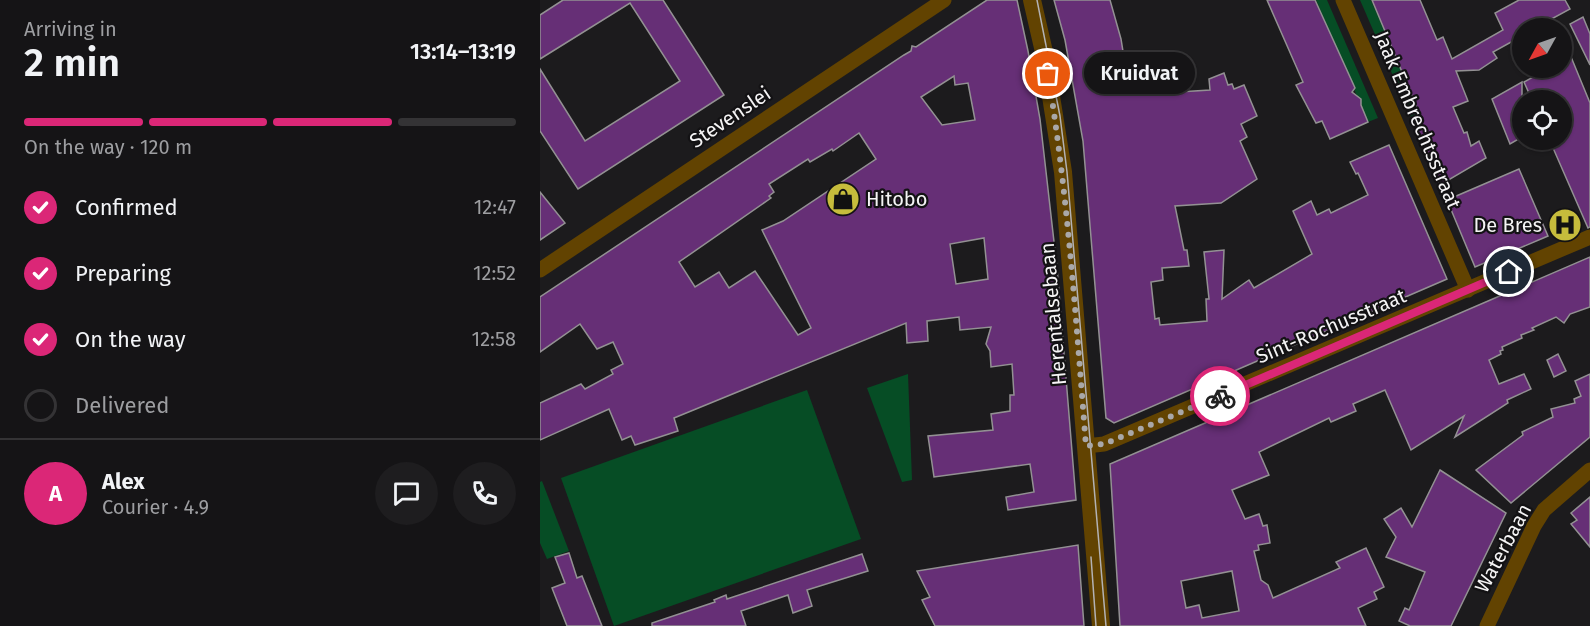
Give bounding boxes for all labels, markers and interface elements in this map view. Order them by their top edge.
text: Arriving in [24,17,117,41]
north arrow [1512,18,1572,78]
map controls [1512,18,1572,150]
street label: Jaak Embrechtsstraat [1370,27,1467,213]
text: 13:14–13:19 [410,38,516,65]
text: 2 min [24,40,120,86]
pin [1022,48,1073,99]
callout: Kruidvat [1084,53,1195,95]
icon: bag [1031,57,1064,90]
text: Kruidvat [1101,61,1178,85]
street label: Stevenslei [685,81,775,153]
button: locate [1512,90,1572,150]
text: On the way · 120 m [24,135,192,159]
shop icon: Hitobo [825,181,861,217]
place label: Hitobo [866,187,927,211]
icon: check [24,191,57,224]
text: Confirmed [75,194,178,221]
text: 12:47 [474,195,516,219]
hospital icon: De Bres [1547,207,1583,243]
place label: De Bres [1473,213,1542,237]
street label: Herentalsebaan [1035,242,1071,386]
pin [1483,246,1534,297]
icon: home [1492,255,1525,288]
icon: check [24,257,57,290]
text: Preparing [75,260,171,287]
text: 12:52 [473,261,516,285]
street label: Sint-Rochusstraat [1252,283,1410,368]
icon: check [24,323,57,356]
text: On the way [75,326,186,353]
text: 12:58 [472,327,516,351]
courier [1190,366,1250,426]
icon: bike [1204,380,1237,413]
text: Delivered [75,392,170,419]
button: chat [375,462,438,525]
button: phone [453,462,516,525]
text: Alex [102,468,145,495]
text: A [49,480,62,507]
text: Courier · 4.9 [102,495,209,519]
street label: Waterbaan [1470,499,1536,597]

